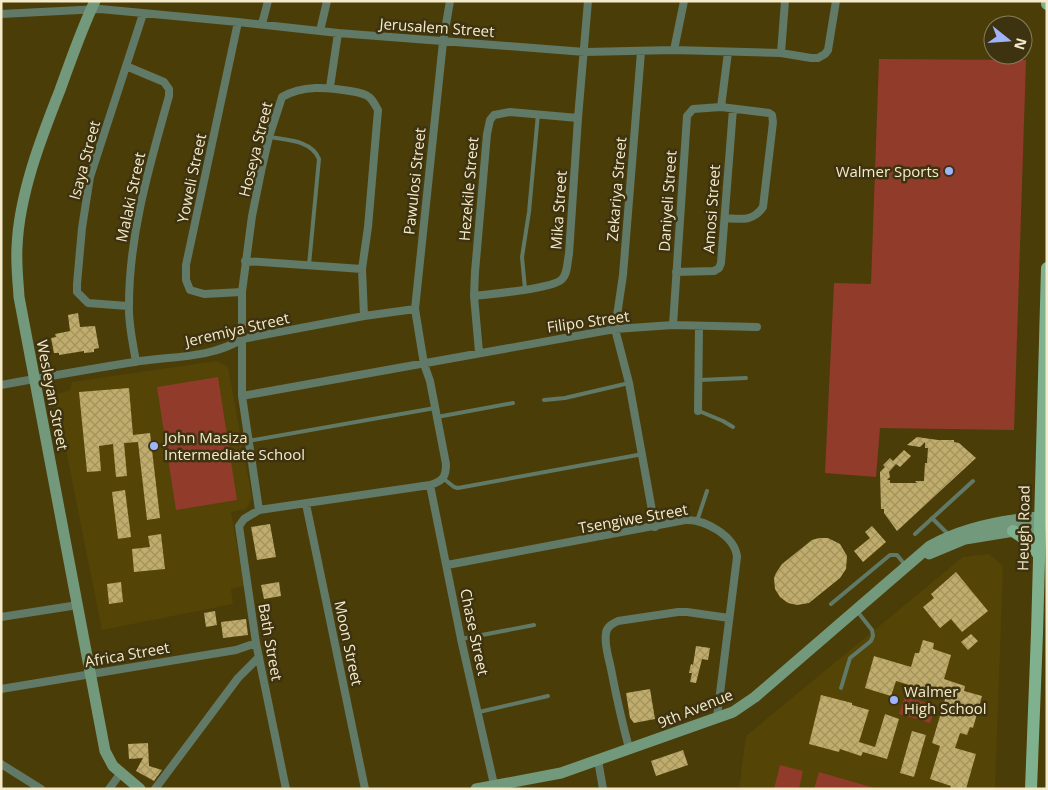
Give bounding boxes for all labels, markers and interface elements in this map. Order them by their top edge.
street label: Jerusalem Street [377,13,495,41]
north arrow [983,15,1033,65]
text: N [1010,36,1032,52]
street label: Hoseya Street [234,99,276,199]
street label: Isaya Street [64,118,104,202]
street label: Pawulosi Street [398,126,430,236]
street label: Yoweli Street [172,131,210,225]
street label: Hezekile Street [453,136,483,242]
street label: Zekariya Street [601,136,631,242]
street label: Malaki Street [111,150,149,244]
street label: Daniyeli Street [653,150,681,252]
place label: Walmer Sports [836,161,939,181]
street label: Amosi Street [698,164,724,254]
marker: Walmer Sports [943,165,955,177]
street label: Mika Street [545,170,571,250]
street label: Filipo Street [545,305,631,337]
street label: Jeremiya Street [181,307,291,351]
street label: Wesleyan Street [32,338,74,452]
place label: John Masiza Intermediate School [162,427,305,464]
marker: John Masiza Intermediate School [148,440,160,452]
street label: Heugh Road [1012,485,1034,571]
street label: Tsengiwe Street [577,499,689,537]
street label: Chase Street [456,587,494,677]
street label: Moon Street [330,599,368,687]
street label: Bath Street [254,602,288,682]
street label: Africa Street [83,637,171,671]
place label: Walmer High School [904,681,987,718]
street label: 9th Avenue [655,684,735,732]
marker: Walmer High School [888,694,900,706]

